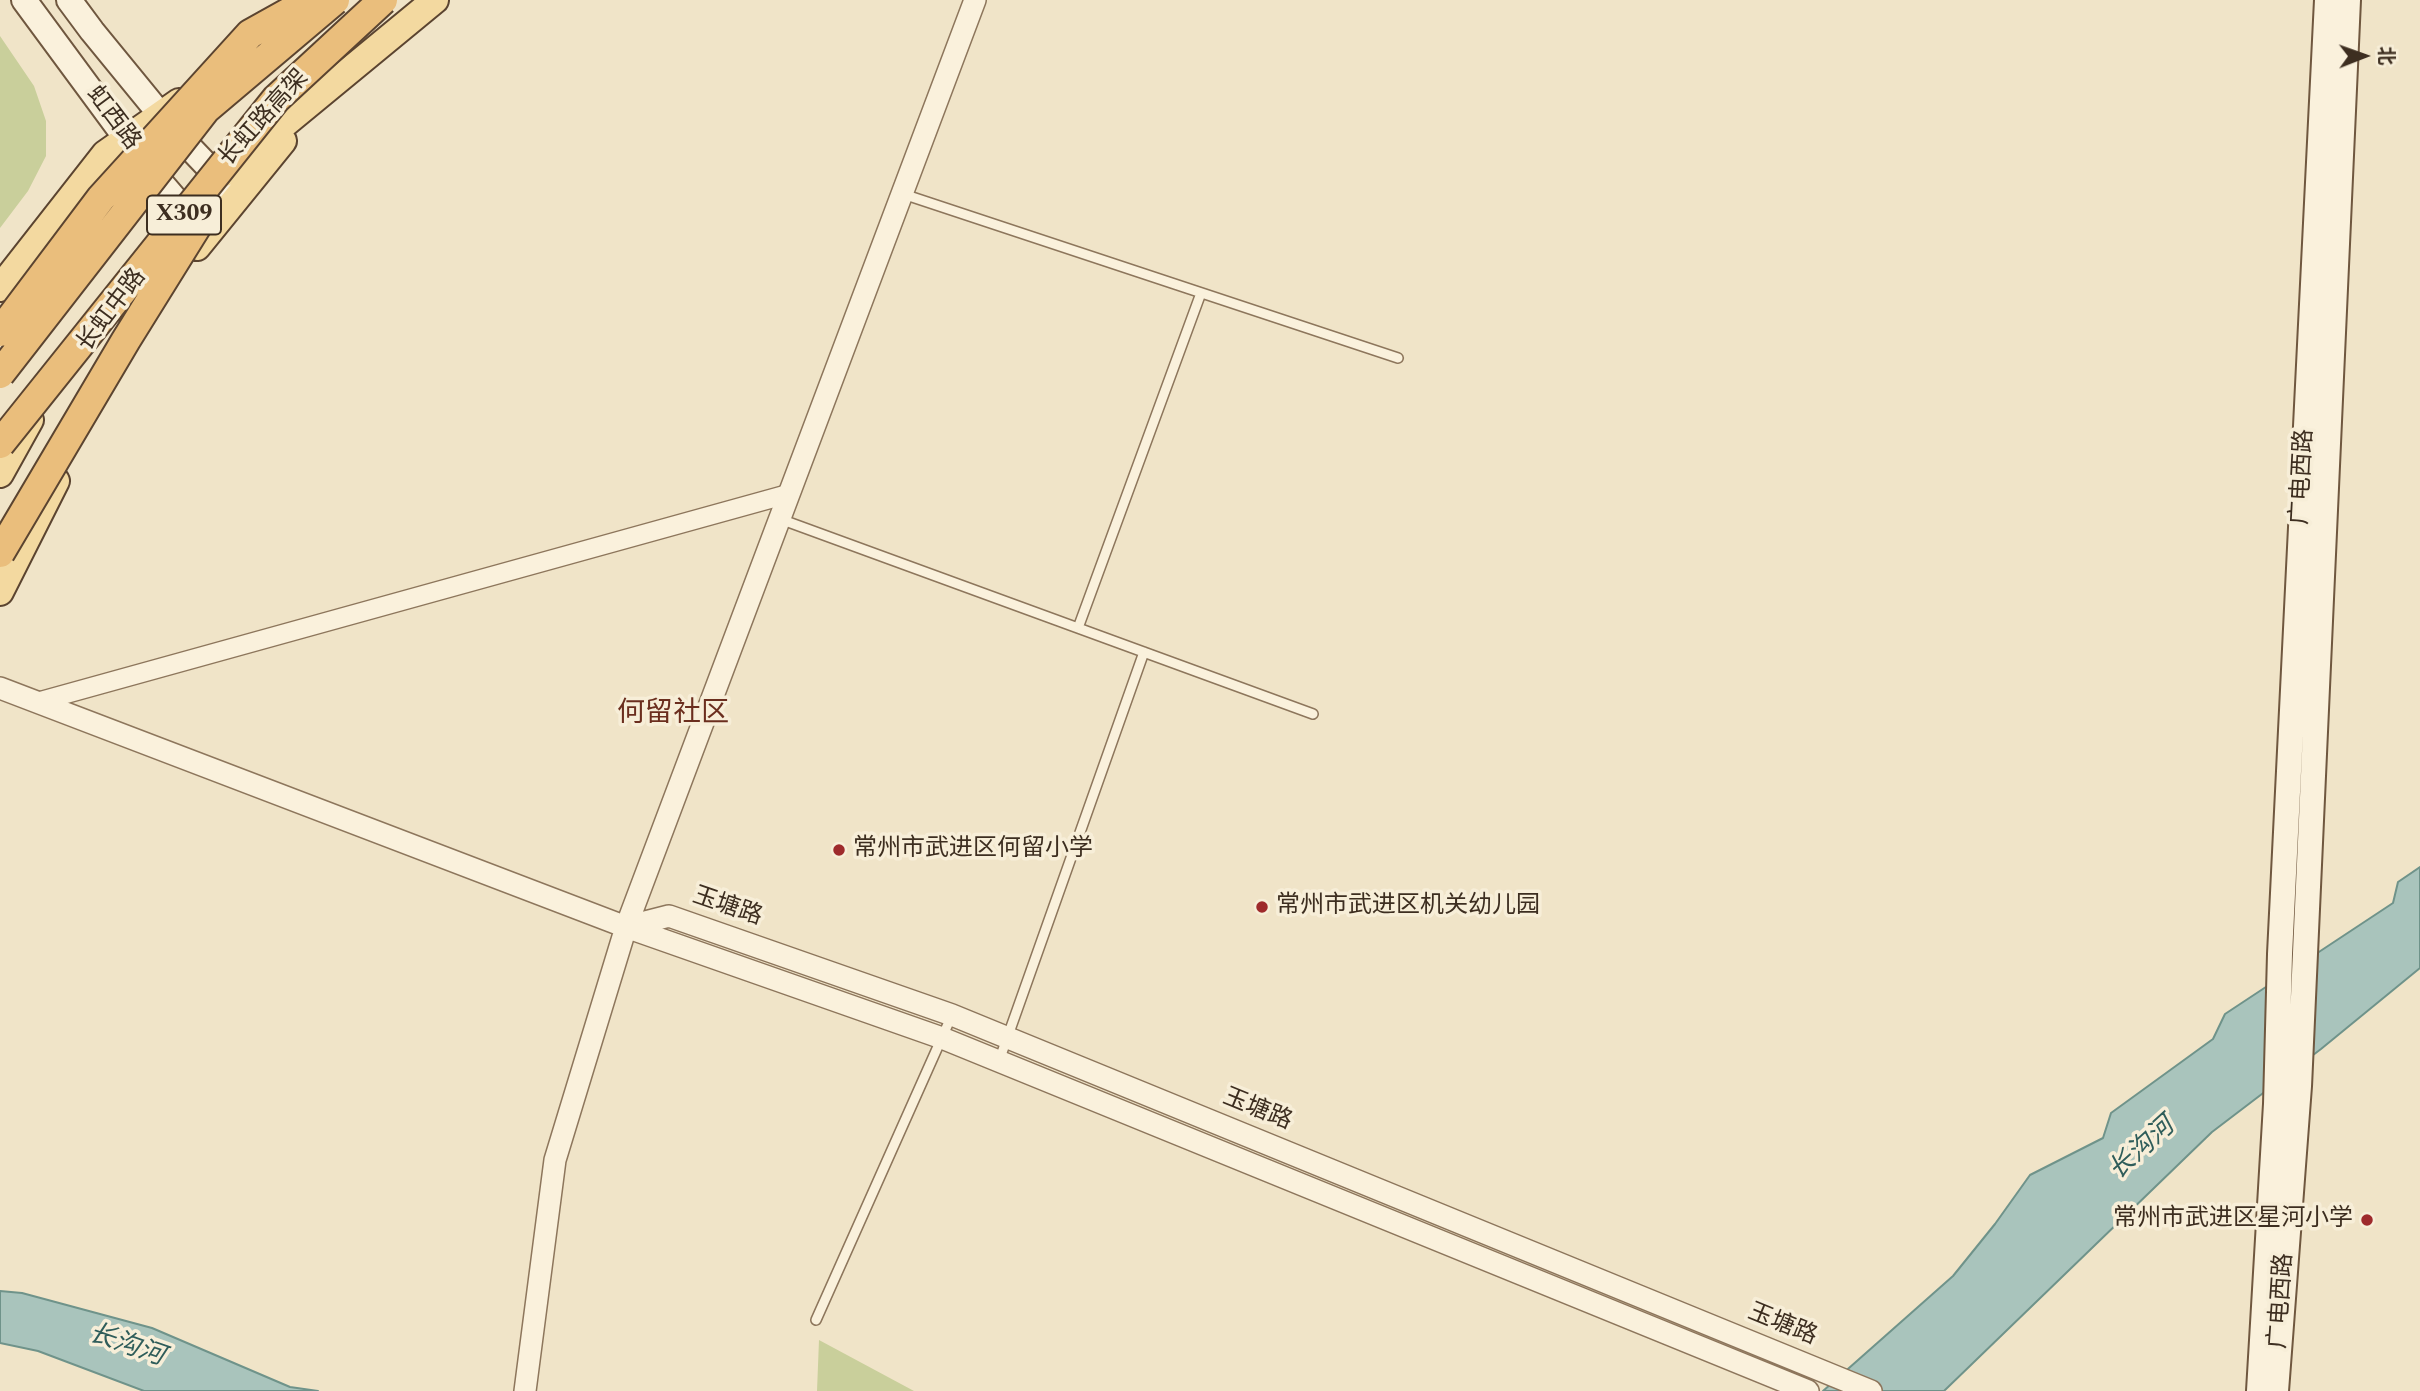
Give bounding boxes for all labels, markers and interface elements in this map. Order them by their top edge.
north arrow [2329,21,2399,91]
text: 北 [2371,46,2400,65]
street label: 长虹路高架 [214,65,316,173]
street label: 虹西路 [79,82,145,156]
road number: X309 [147,196,221,234]
street label: 长虹中路 [73,264,153,358]
street label: 广电西路 [2287,428,2321,526]
district label: 何留社区 [617,699,729,733]
place label: 常州市武进区何留小学 [853,836,1093,864]
marker: 常州市武进区何留小学 [831,842,847,858]
street label: 玉塘路 [688,883,766,933]
place label: 常州市武进区机关幼儿园 [1276,893,1540,921]
marker: 常州市武进区机关幼儿园 [1254,899,1270,915]
street label: 玉塘路 [1218,1084,1296,1138]
water label: 长沟河 [2104,1112,2182,1188]
place label: 常州市武进区星河小学 [2113,1206,2353,1234]
marker: 常州市武进区星河小学 [2359,1212,2375,1228]
street label: 广电西路 [2265,1252,2301,1350]
street label: 玉塘路 [1743,1299,1821,1353]
water label: 长沟河 [84,1320,168,1374]

